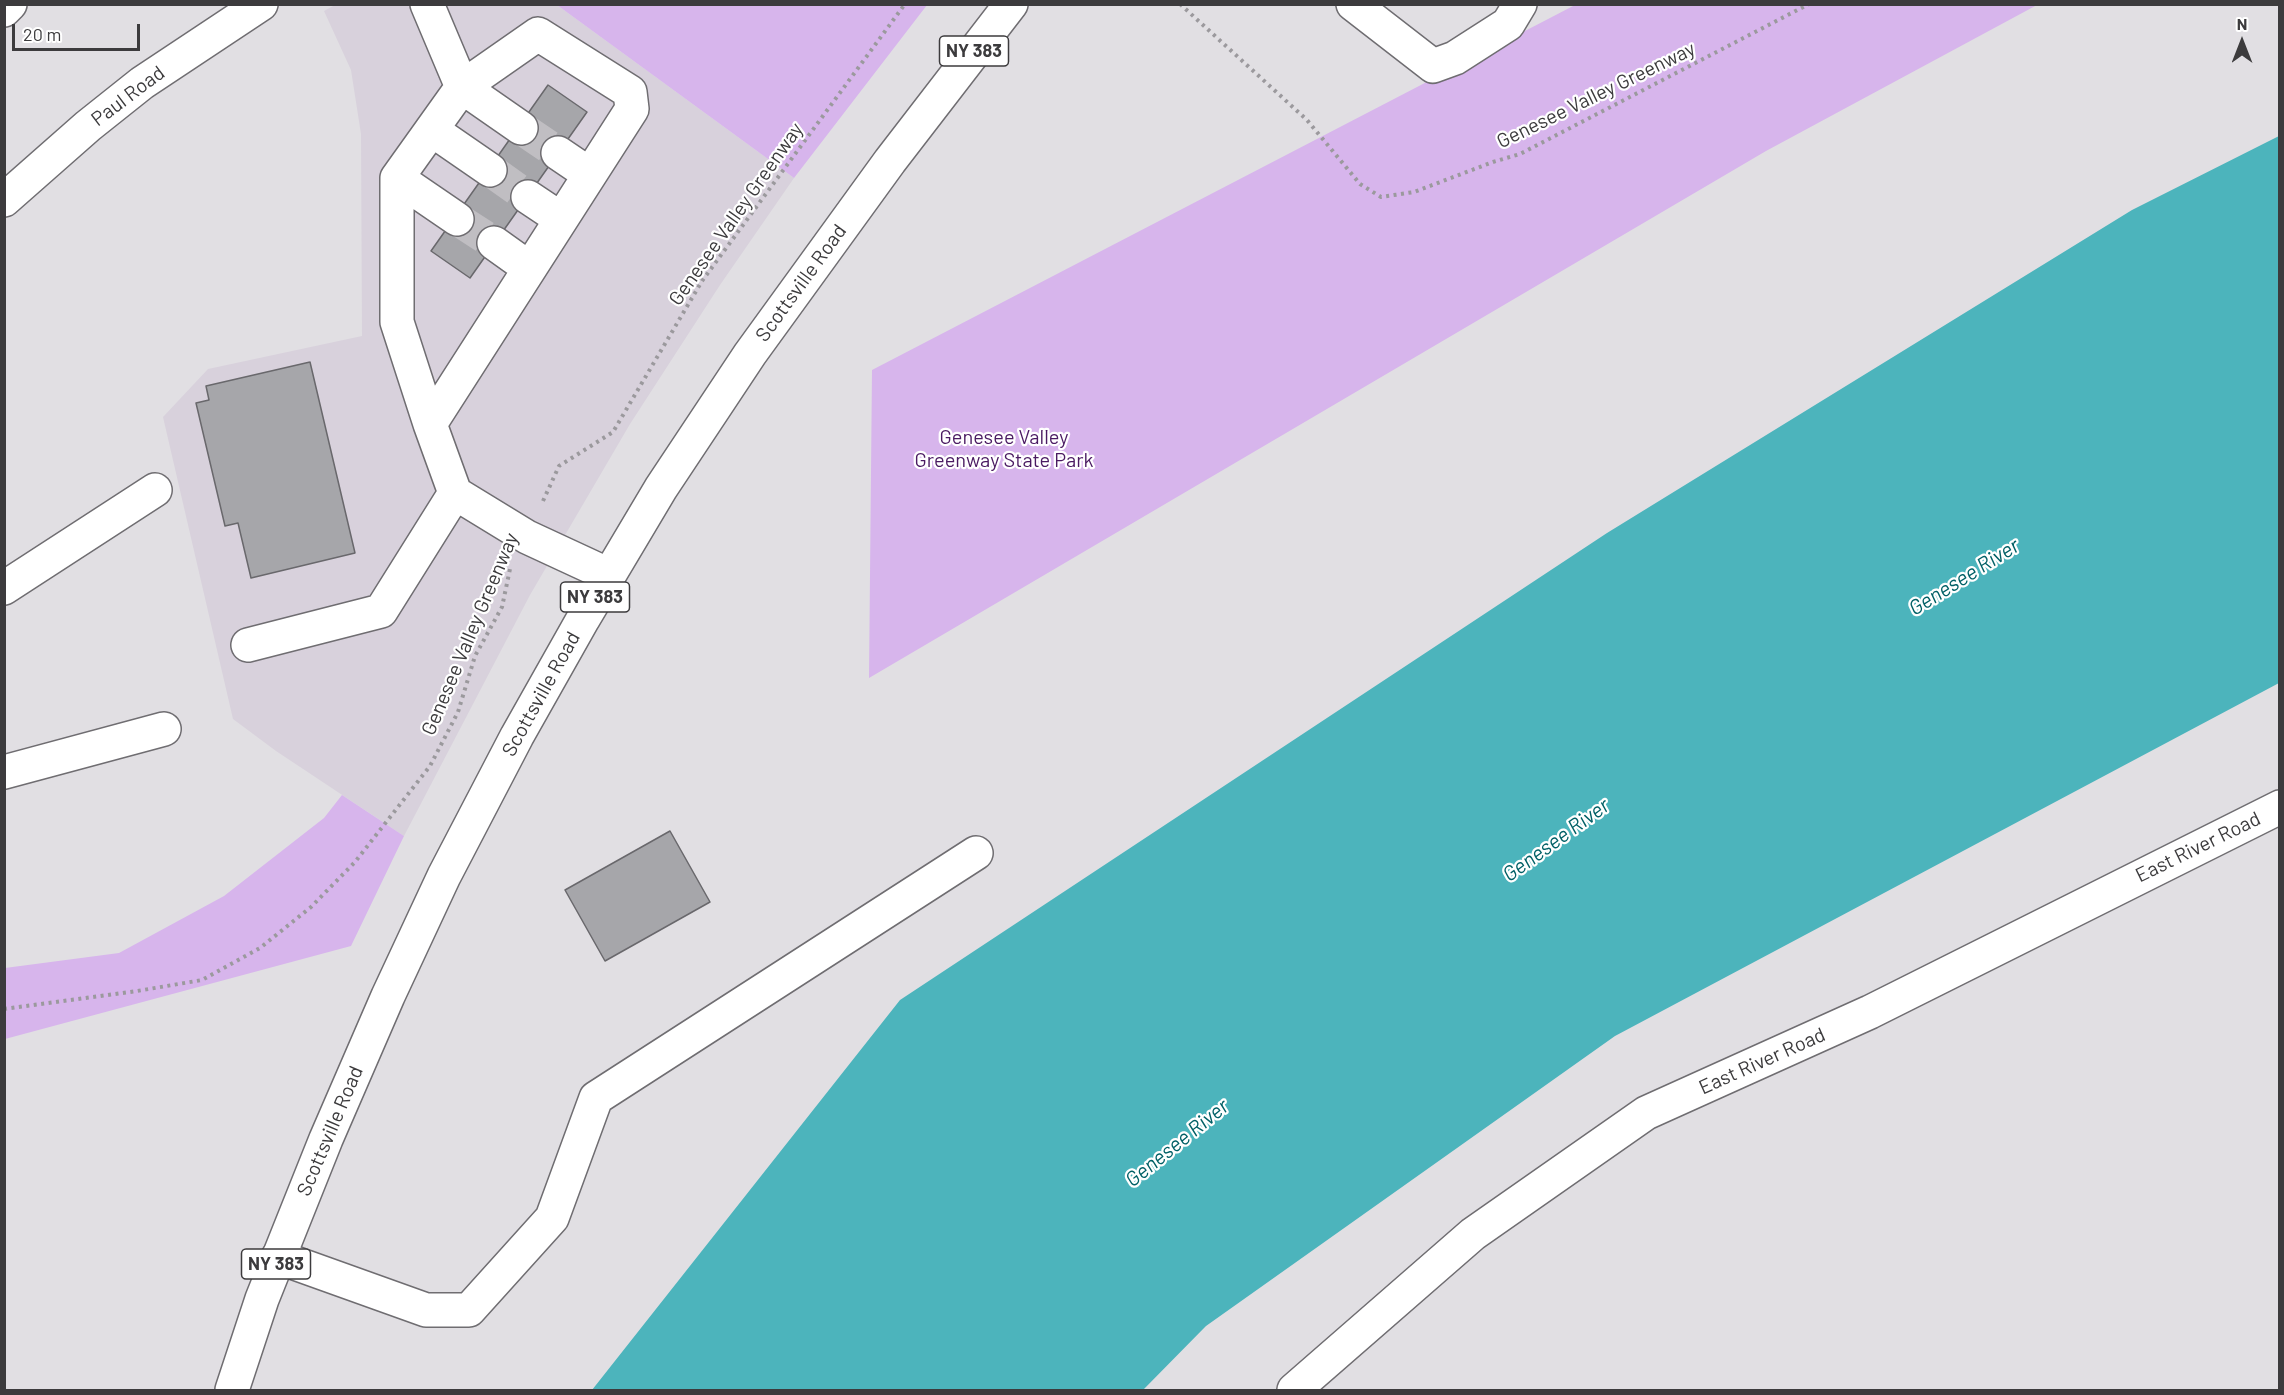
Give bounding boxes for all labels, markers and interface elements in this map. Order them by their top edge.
scale bar [15,12,142,50]
north arrow [2212,12,2272,72]
text: N [2237,14,2247,33]
text: 20 m [23,23,61,45]
road number: NY 383 [940,36,1008,66]
street label: Genesee Valley Greenway [1493,36,1699,154]
street label: Paul Road [87,61,169,131]
street label: Genesee Valley Greenway [664,118,808,310]
street label: Scottsville Road [750,220,852,346]
park label: Genesee Valley Greenway State Park [915,425,1093,472]
street label: Genesee Valley Greenway [416,529,524,739]
water label: Genesee River [1904,533,2024,621]
road number: NY 383 [560,582,630,612]
street label: Scottsville Road [497,627,585,761]
water label: Genesee River [1498,793,1614,887]
street label: East River Road [2132,806,2264,888]
street label: East River Road [1695,1022,1829,1100]
street label: Scottsville Road [292,1062,368,1200]
water label: Genesee River [1120,1094,1234,1192]
road number: NY 383 [242,1249,310,1279]

